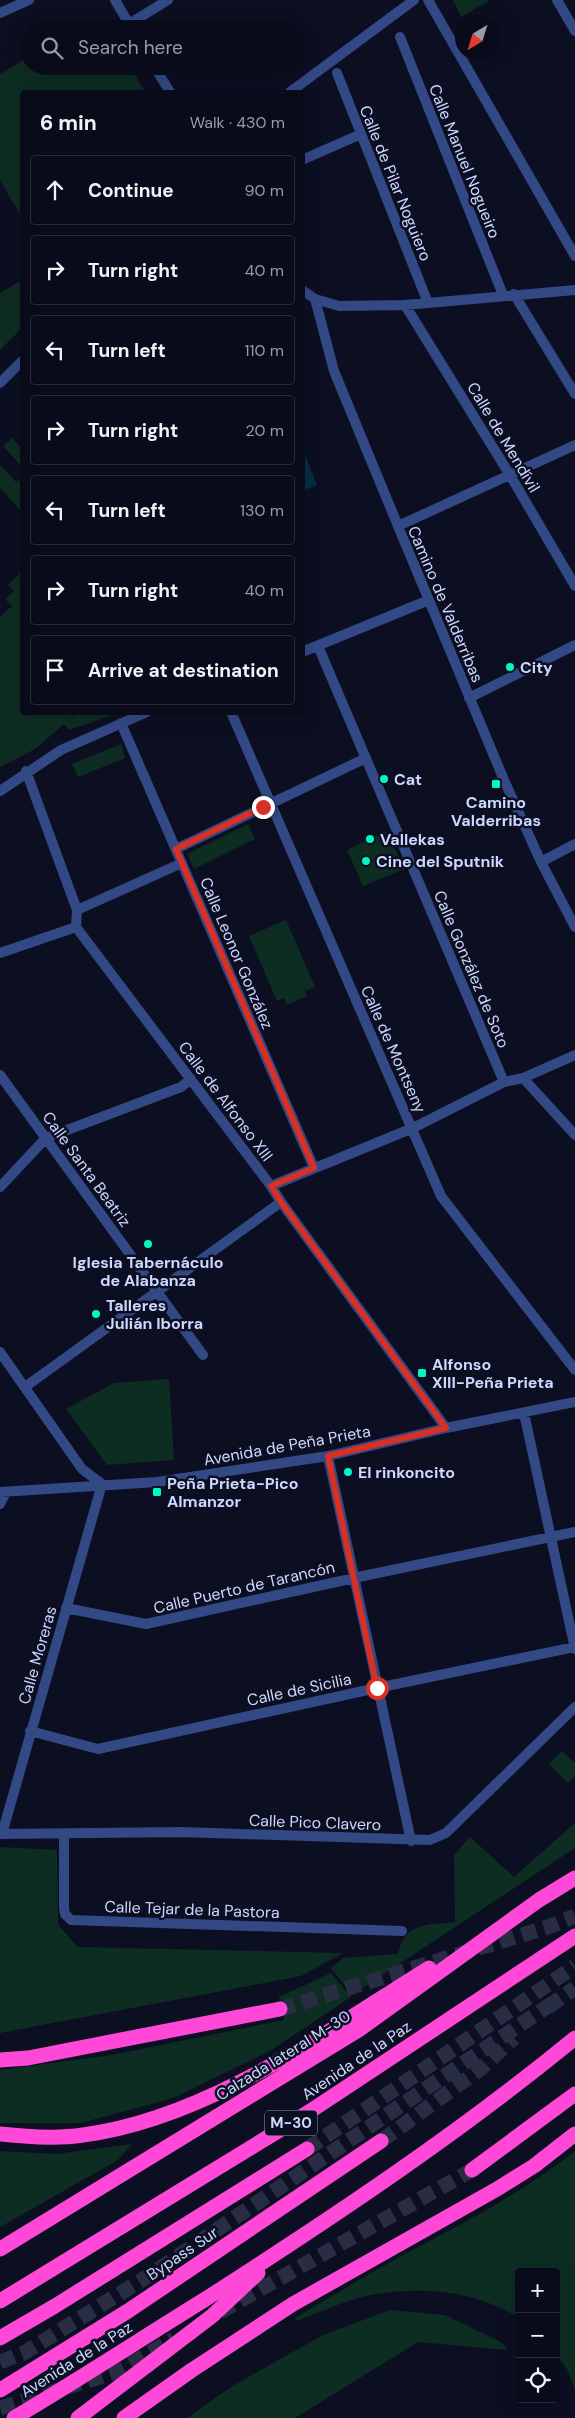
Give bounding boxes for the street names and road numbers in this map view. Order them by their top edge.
street label: Calle Manuel Nogueiro [424,81,505,241]
street label: Calle de Pilar Noguiero [355,102,436,264]
street label: Calle de Mendívil [462,378,545,496]
street label: Camino de Valderribas [403,523,488,686]
street label: Calle Leonor González [195,874,278,1032]
street label: Calle González de Soto [429,887,514,1051]
street label: Calle de Montseny [356,982,431,1116]
street label: Calle de Alfonso XIII [174,1037,278,1165]
street label: Calle Santa Beatriz [38,1107,136,1231]
street label: Avenida de Peña Prieta [202,1420,372,1471]
street label: Calle Puerto de Tarancón [151,1556,337,1619]
street label: Calle Moreras [13,1604,61,1707]
street label: Calle de Sicilia [245,1668,353,1711]
street label: Calle Pico Clavero [248,1810,381,1835]
street label: Calle Tejar de la Pastora [104,1896,280,1923]
street label: Calzada lateral M-30 [212,2005,355,2105]
street label: Avenida de la Paz [297,2016,415,2105]
road number: M-30 [265,2110,317,2136]
street label: Bypass Sur [142,2222,222,2285]
street label: Avenida de la Paz [17,2317,136,2402]

